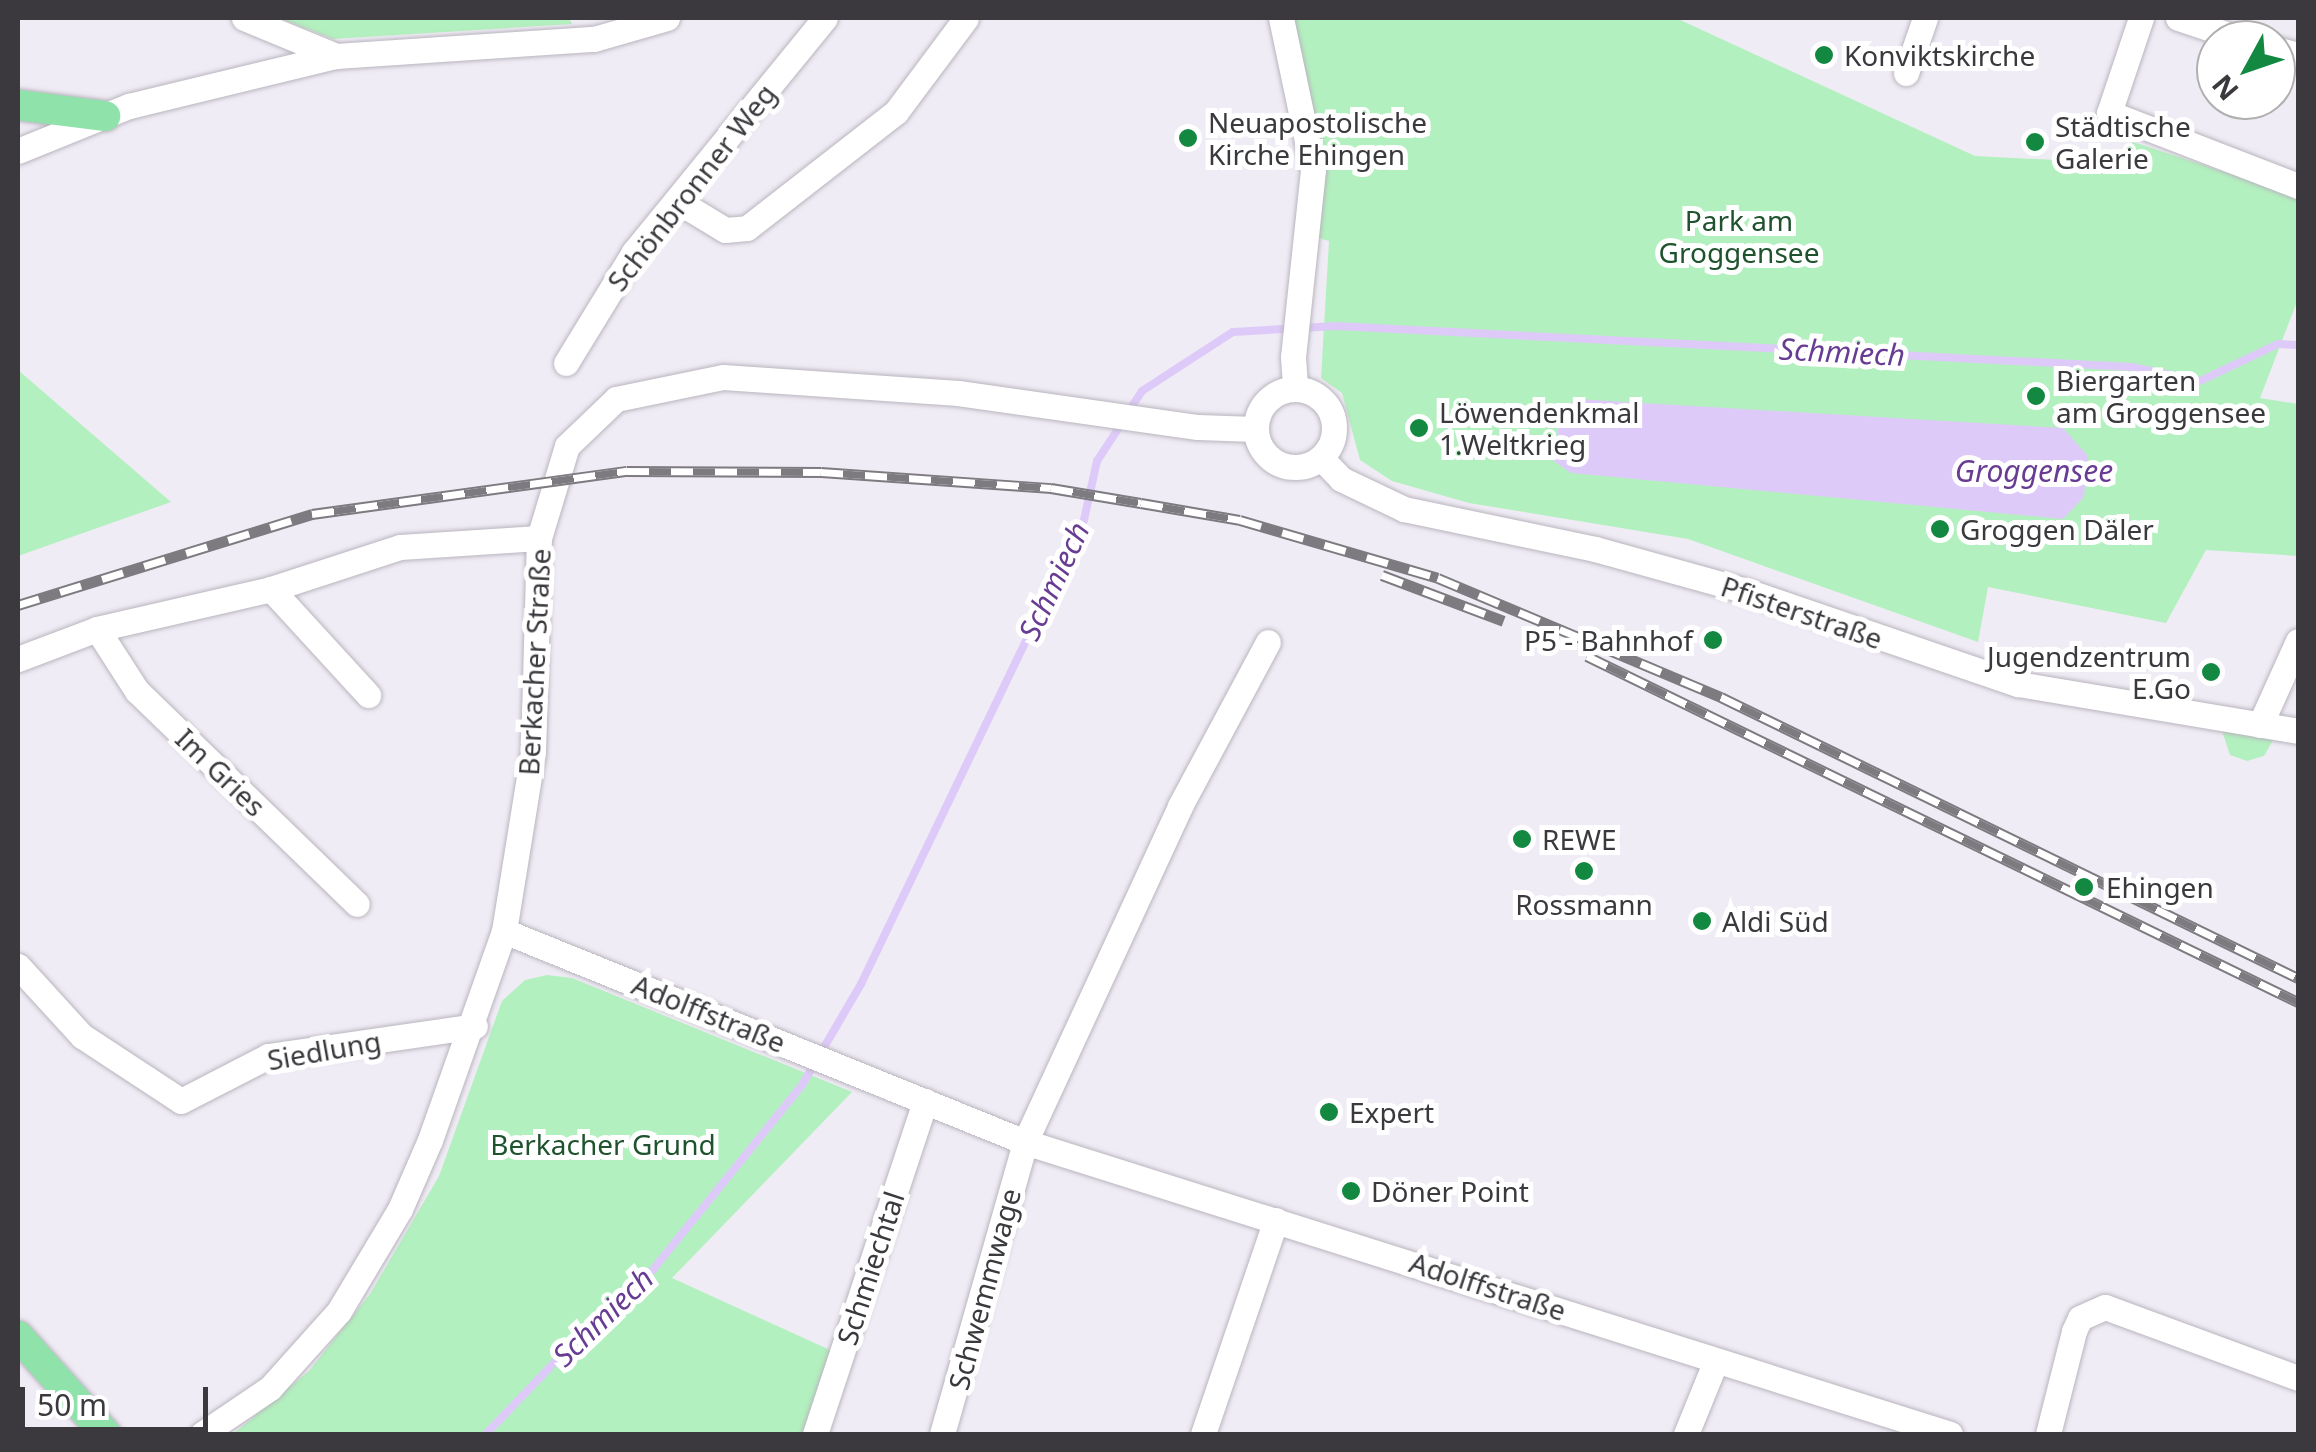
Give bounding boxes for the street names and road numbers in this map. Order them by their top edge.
street label: Schönbronner Weg [600,77,782,297]
street label: Berkacher Straße [511,548,557,776]
street label: Pfisterstraße [1717,569,1887,655]
street label: Im Gries [169,721,273,823]
street label: Adolffstraße [627,967,791,1059]
street label: Siedlung [265,1023,383,1077]
street label: Schwemmwage [941,1185,1027,1393]
street label: Schmiechtal [829,1187,911,1349]
street label: Adolffstraße [1406,1245,1570,1327]

